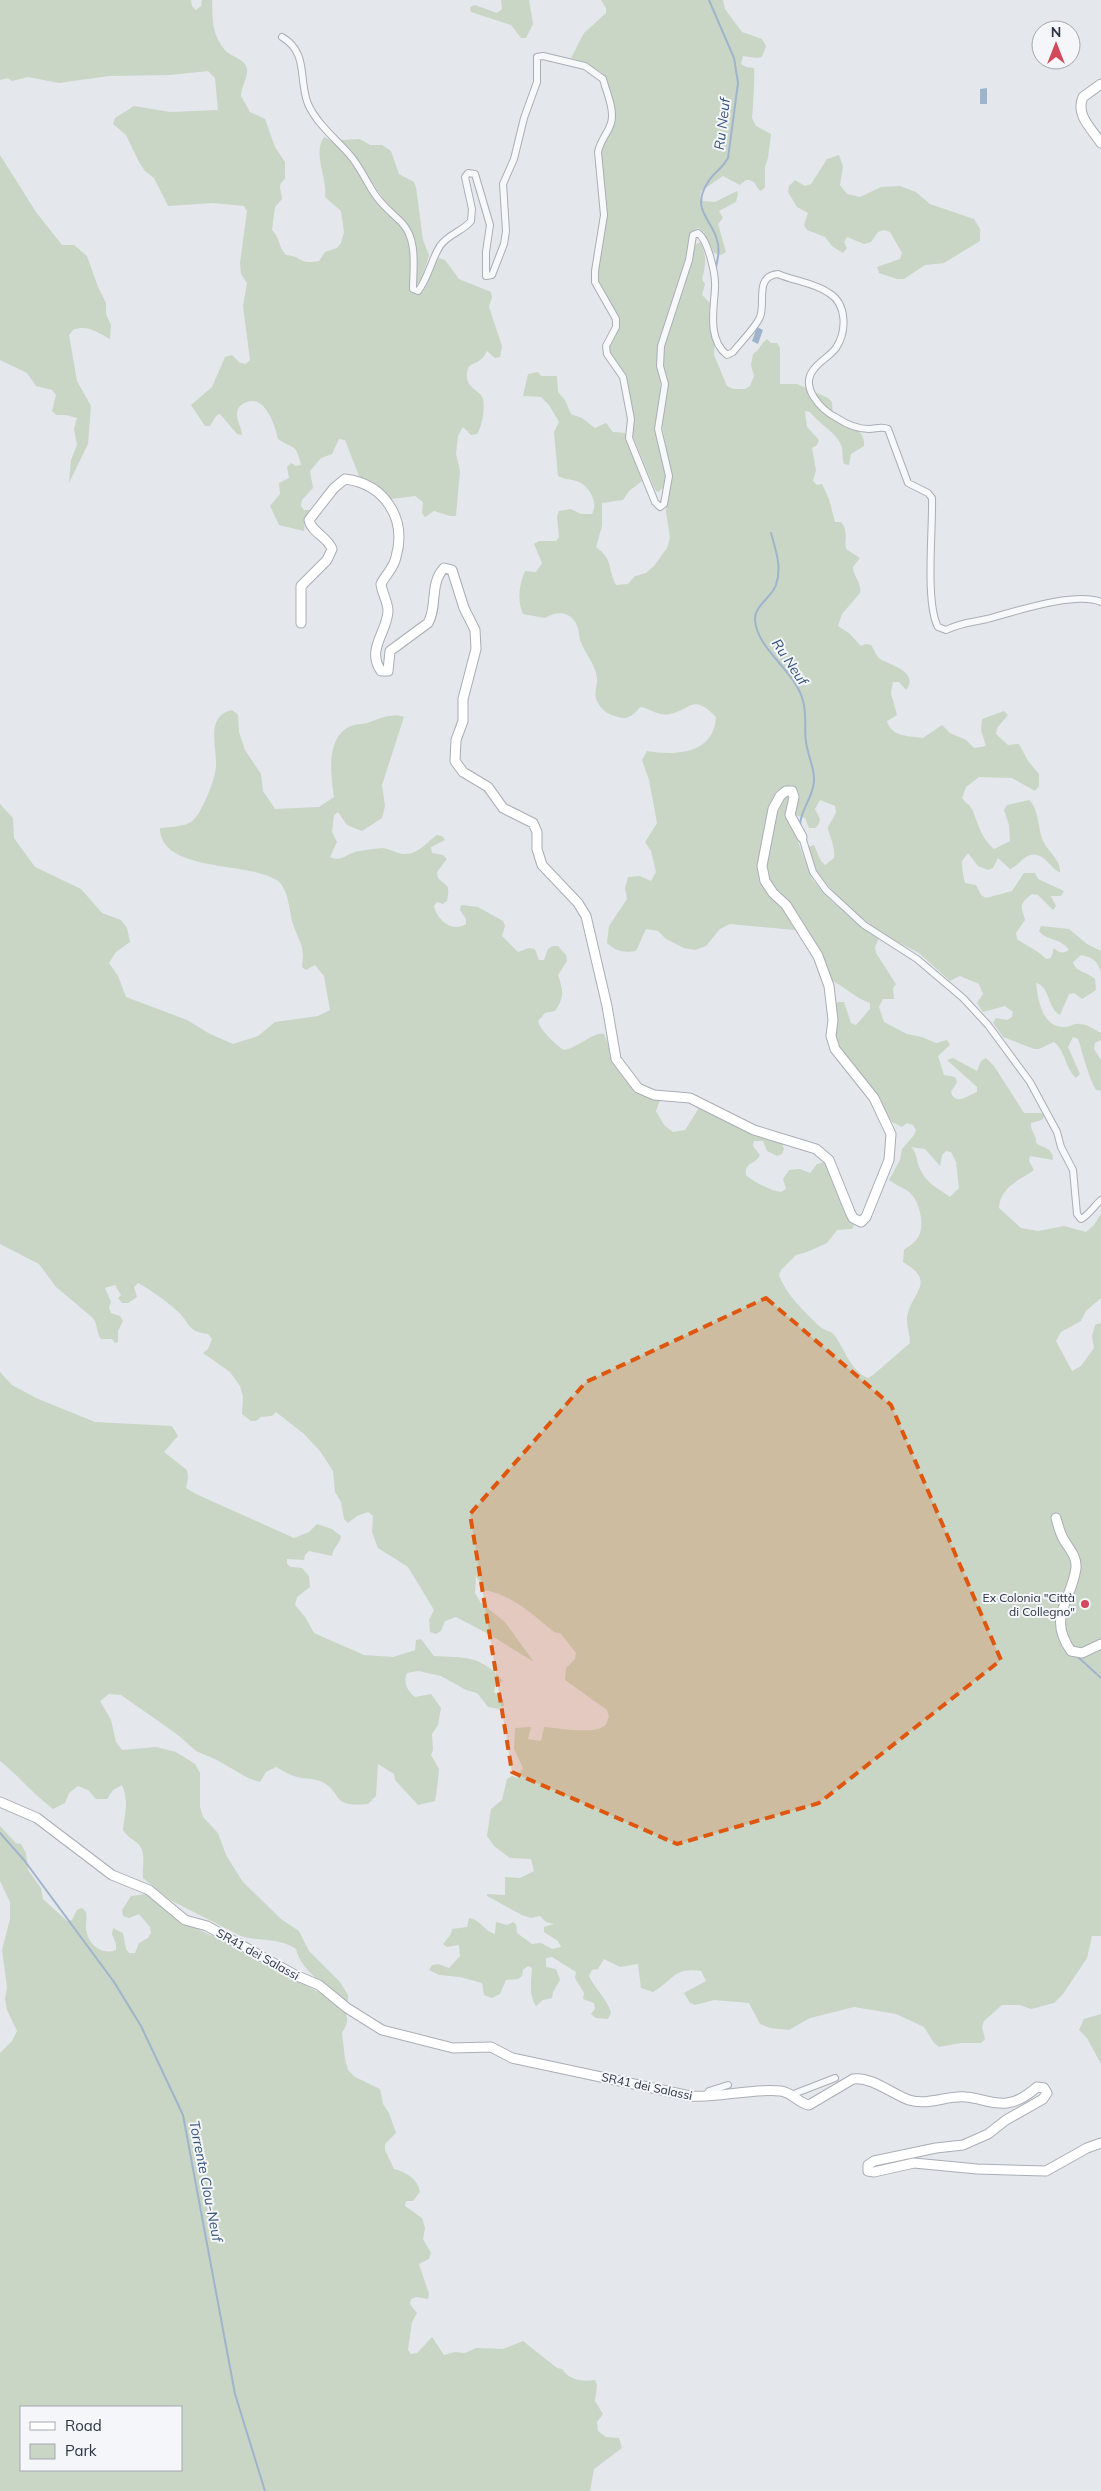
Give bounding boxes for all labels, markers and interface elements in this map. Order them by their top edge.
north arrow [1031,20,1081,70]
text: N [1051,23,1061,41]
water label: Ru Neuf [710,96,734,151]
water label: Ru Neuf [768,635,813,690]
place label: Ex Colonia "Città di Collegno" [983,1590,1075,1619]
marker: Ex Colonia "Città di Collegno" [1079,1598,1091,1610]
street label: SR41 dei Salassi [214,1925,302,1983]
street label: SR41 dei Salassi [600,2069,694,2103]
water label: Torrente Clou-Neuf [185,2119,227,2244]
legend [20,2406,182,2471]
text: Road [65,2416,102,2435]
text: Park [65,2441,97,2460]

